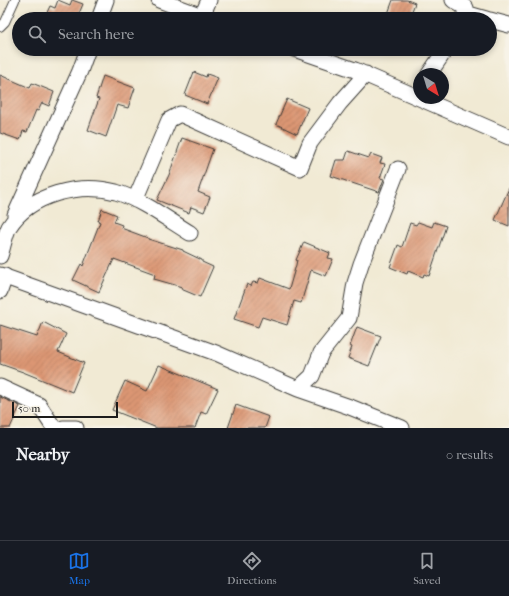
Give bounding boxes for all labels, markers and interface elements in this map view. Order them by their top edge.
search box [12,12,497,56]
icon: search [26,23,48,45]
text: Search here [58,25,134,43]
north arrow [413,68,449,104]
scale bar [12,400,118,419]
text: 50 m [18,402,40,415]
text: Nearby [16,444,70,464]
text: 0 results [446,447,493,462]
tab: Map [68,550,90,587]
tab: Directions [227,550,277,587]
tab: Saved [413,550,441,587]

